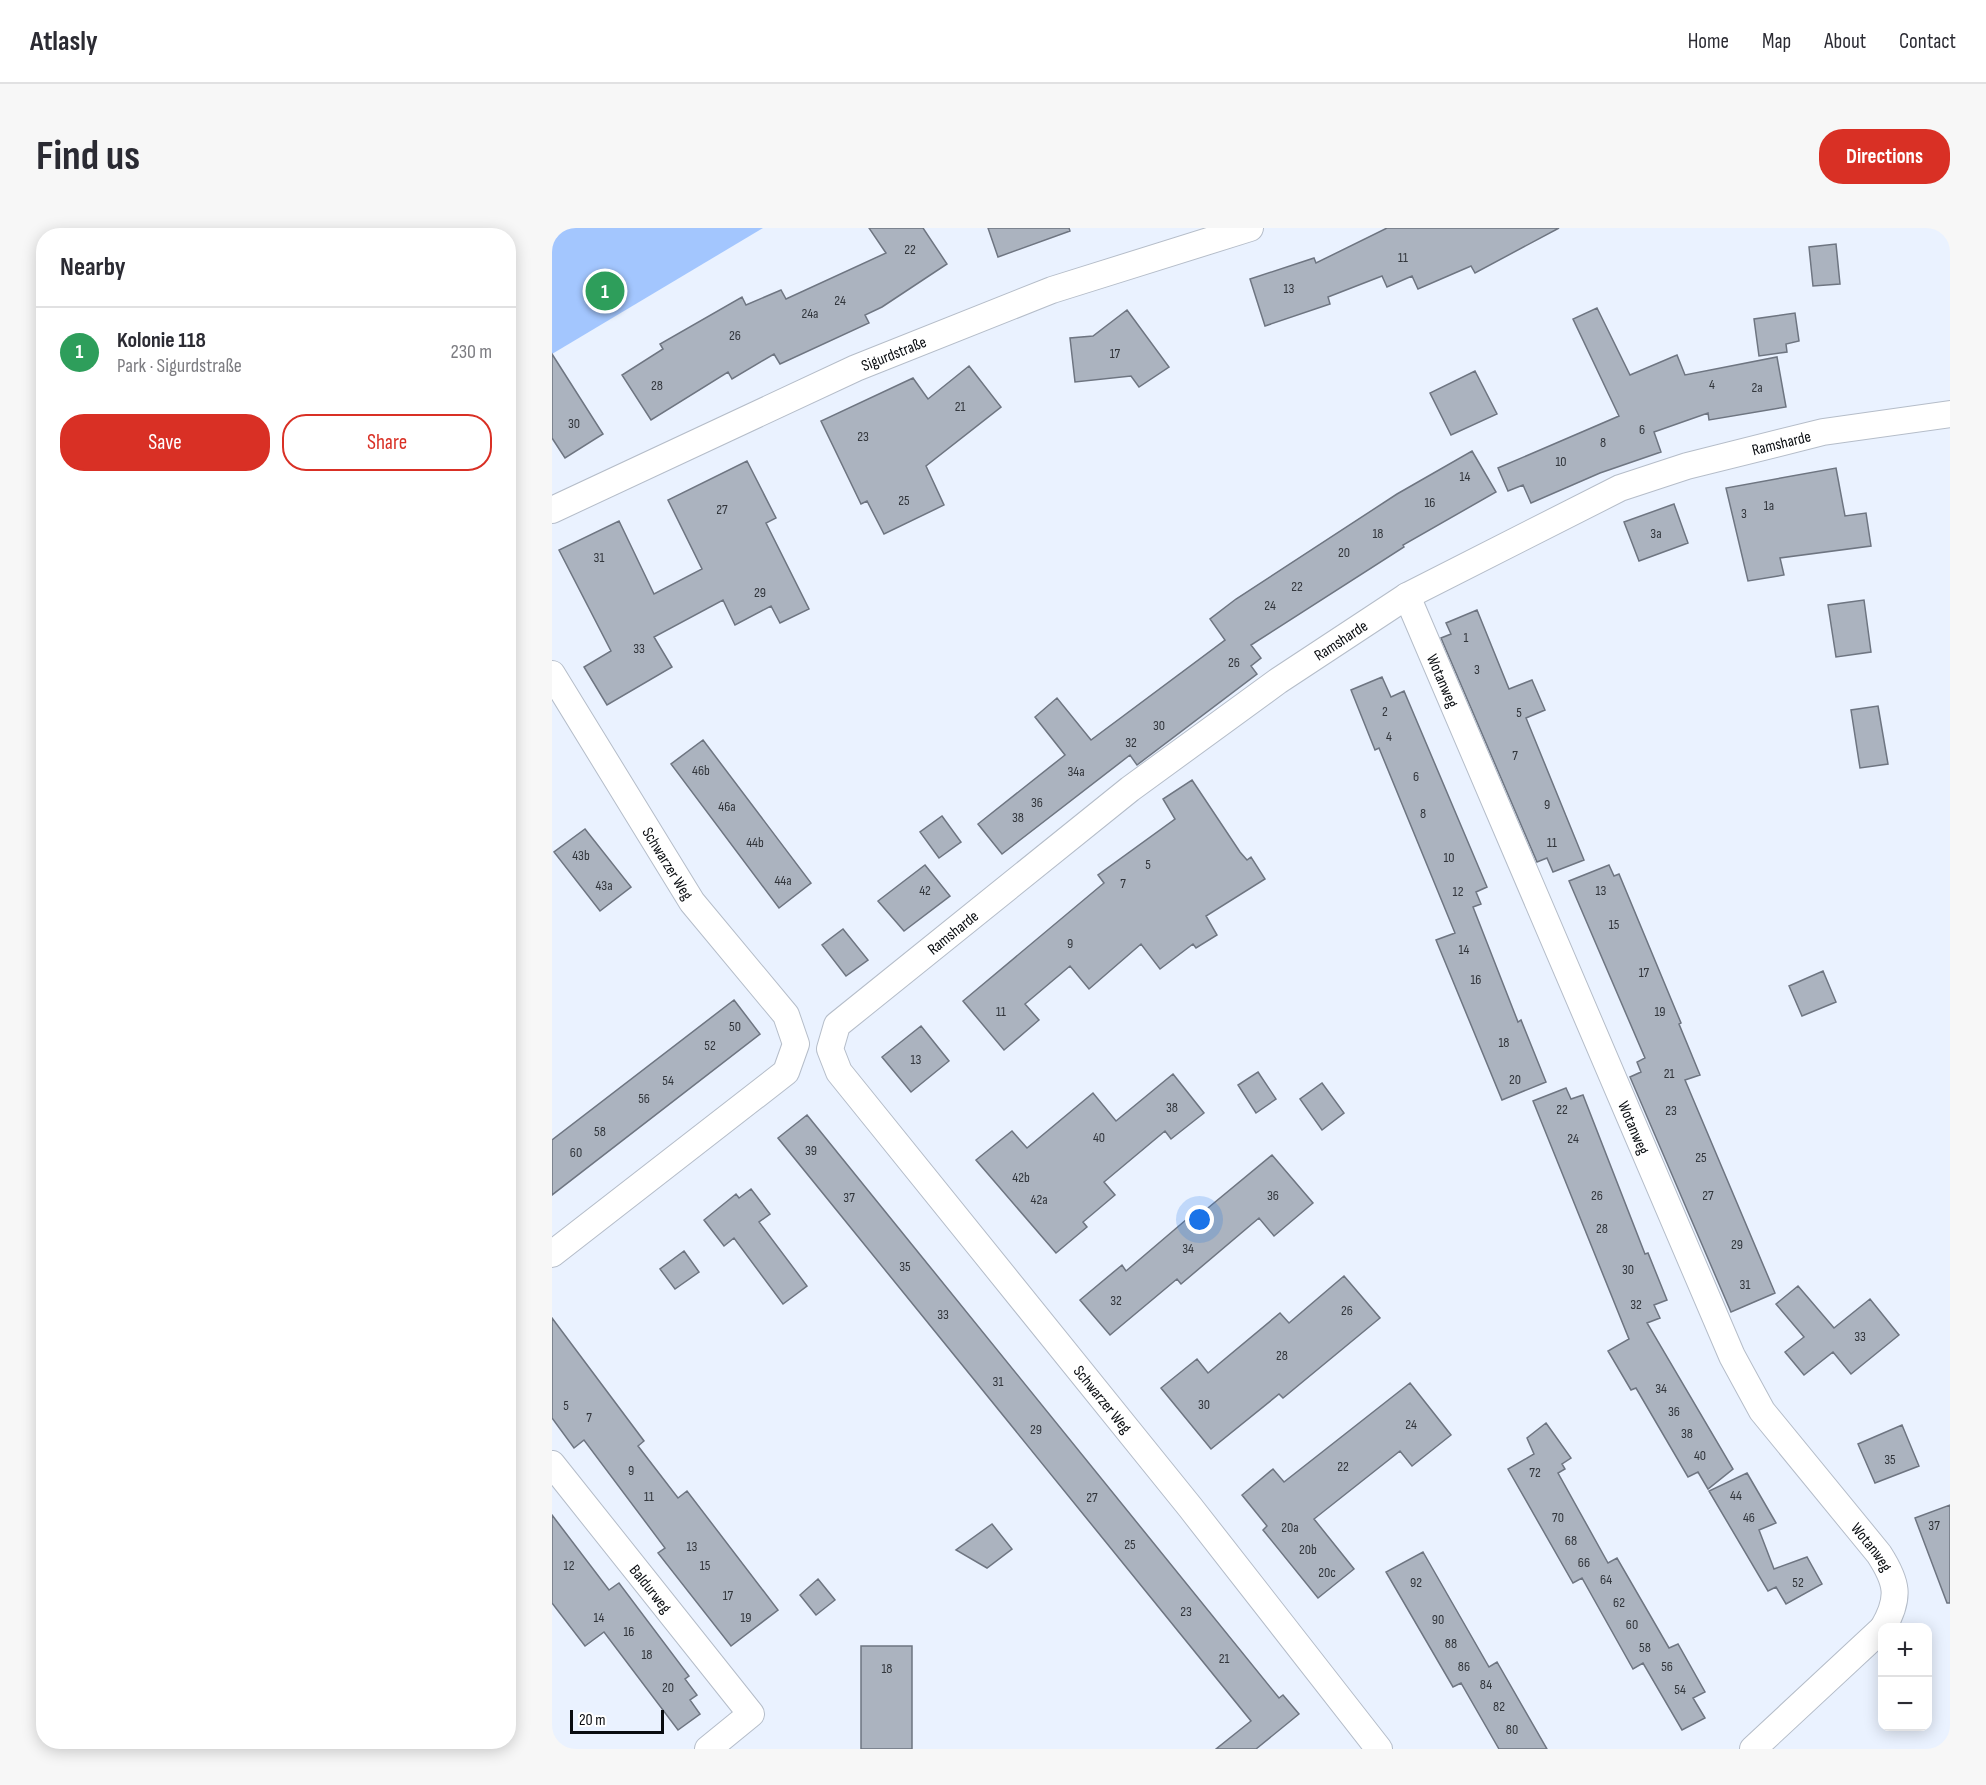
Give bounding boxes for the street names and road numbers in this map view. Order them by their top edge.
street label: Sigurdstraße [859,333,929,376]
street label: Ramsharde [1750,427,1813,460]
street label: Ramsharde [1311,617,1372,665]
street label: Wotanweg [1422,652,1462,711]
street label: Schwarzer Weg [637,824,696,904]
street label: Ramsharde [924,907,983,959]
street label: Wotanweg [1613,1098,1653,1158]
street label: Schwarzer Weg [1069,1362,1135,1438]
street label: Wotanweg [1846,1519,1895,1575]
street label: Baldurweg [625,1561,675,1617]

